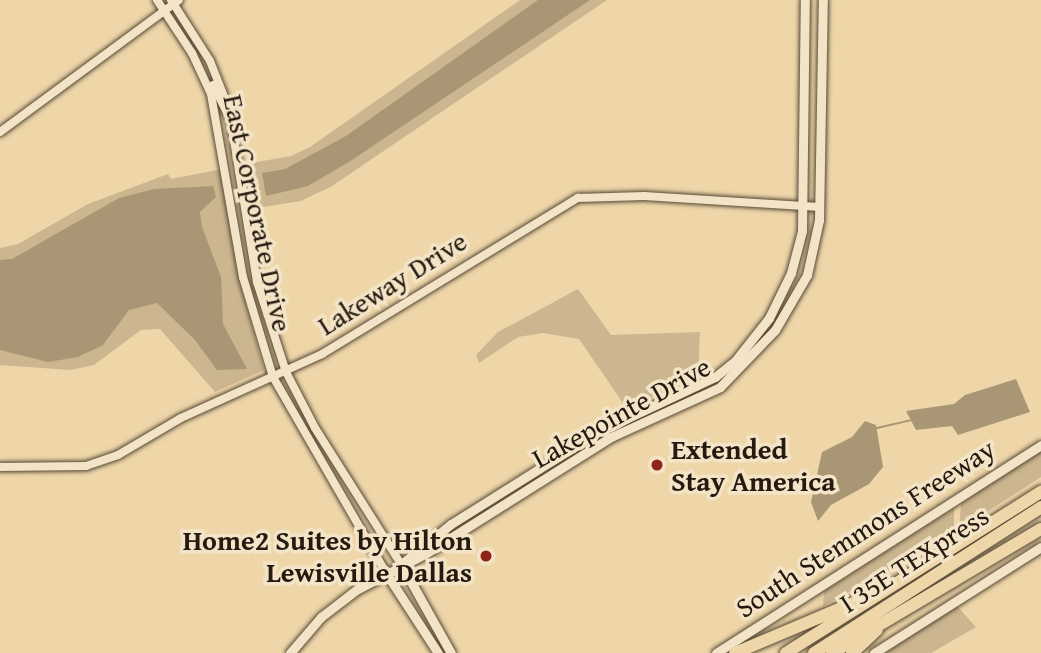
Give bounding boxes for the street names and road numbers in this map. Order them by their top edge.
street label: East Corporate Drive [216,91,300,335]
street label: Lakeway Drive [311,224,473,342]
street label: Lakepointe Drive [526,349,716,475]
street label: South Stemmons Freeway [729,432,1001,624]
street label: I 35E TEXpress [833,498,995,620]

